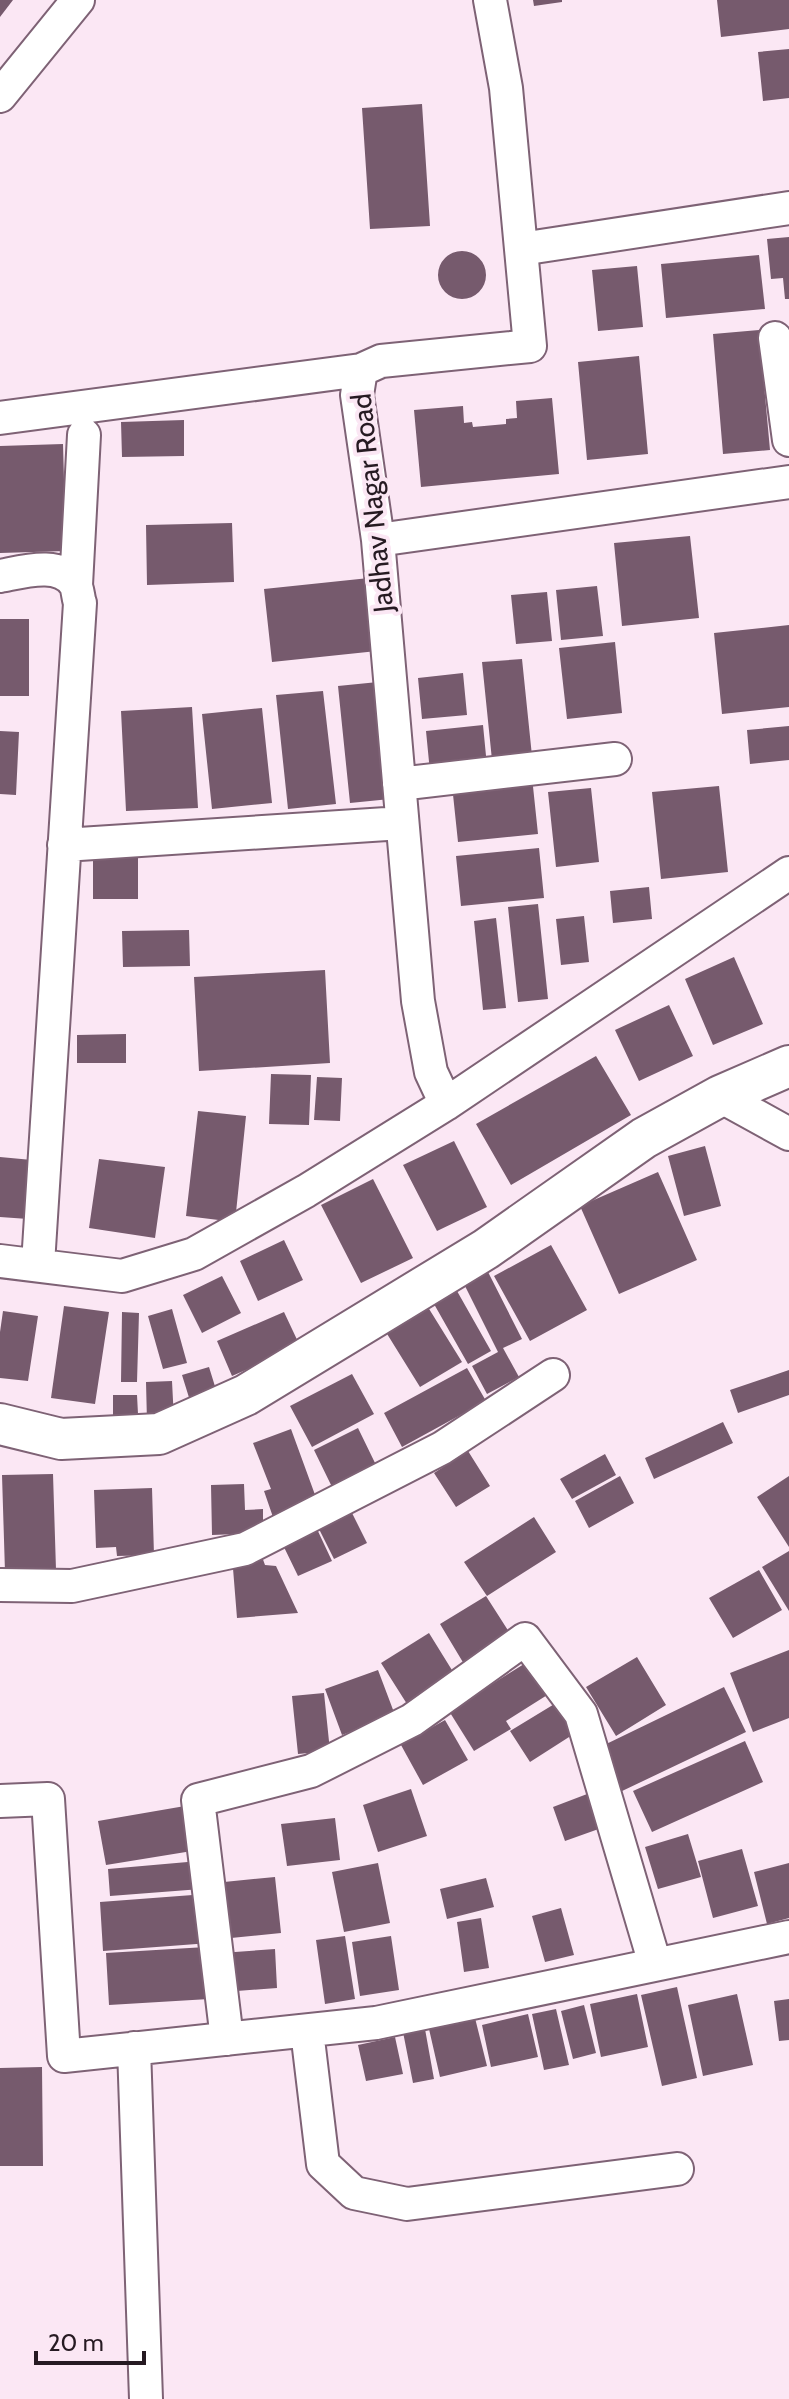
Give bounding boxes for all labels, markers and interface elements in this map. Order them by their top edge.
street label: Jadhav Nagar Road [344,392,401,615]
scale bar [36,2315,144,2365]
text: 20 m [48,2328,104,2357]

